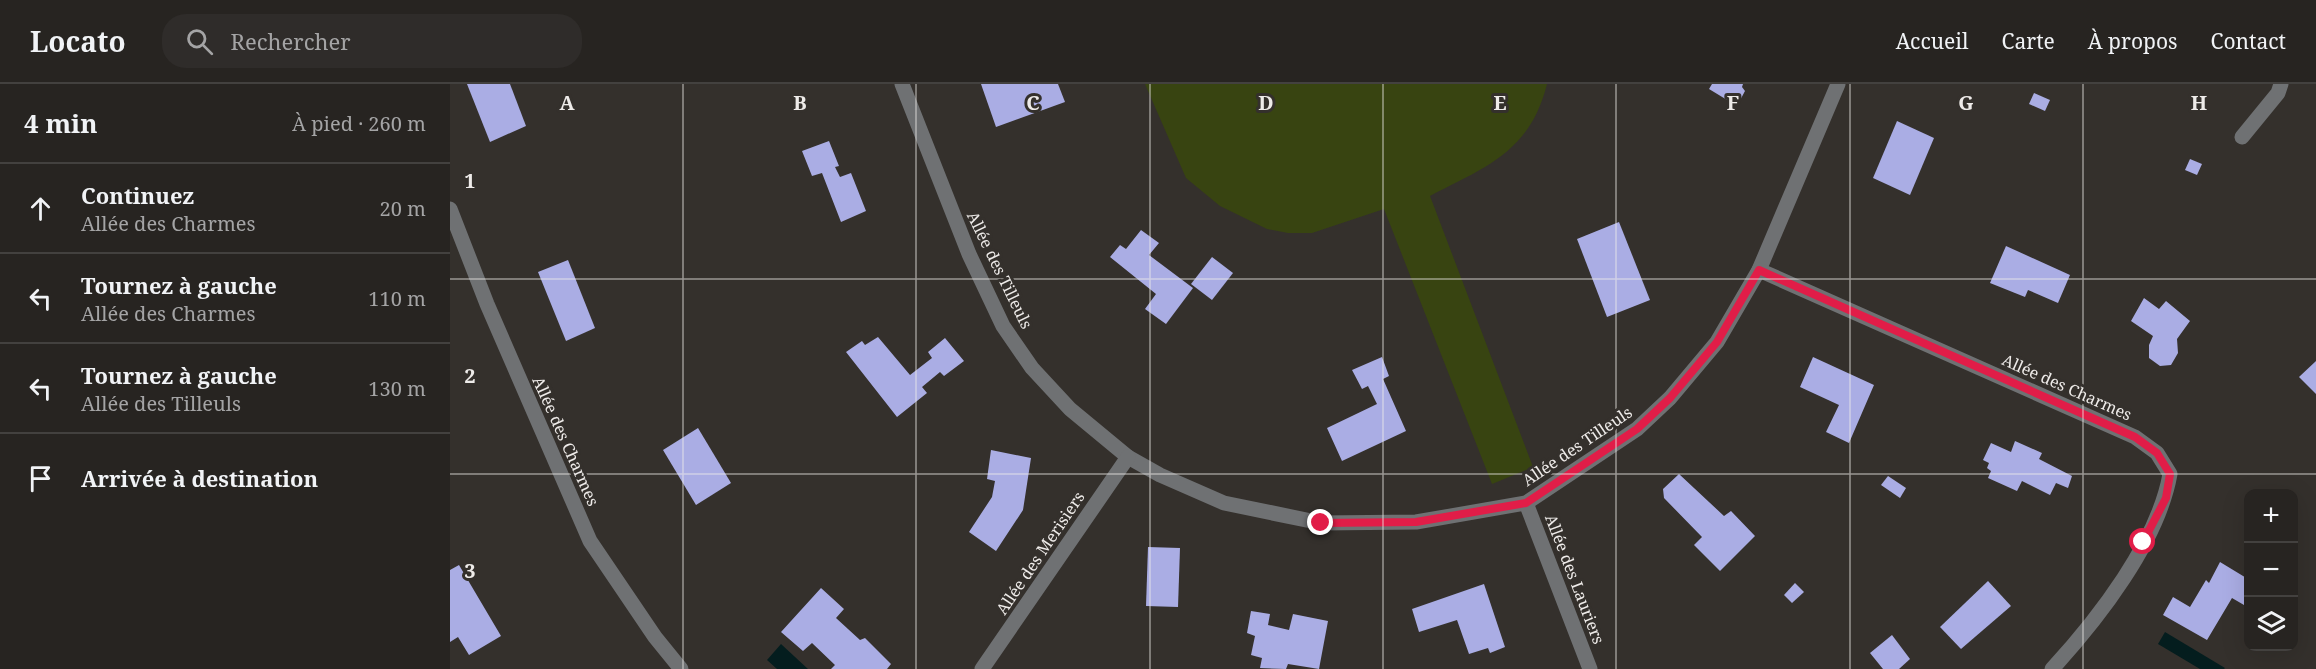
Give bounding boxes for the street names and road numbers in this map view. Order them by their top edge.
street label: Allée des Tilleuls [962,208,1038,332]
street label: Allée des Charmes [1999,349,2135,425]
street label: Allée des Charmes [528,373,604,509]
street label: Allée des Tilleuls [1518,401,1636,491]
street label: Allée des Merisiers [991,487,1089,619]
street label: Allée des Lauriers [1540,511,1610,647]

